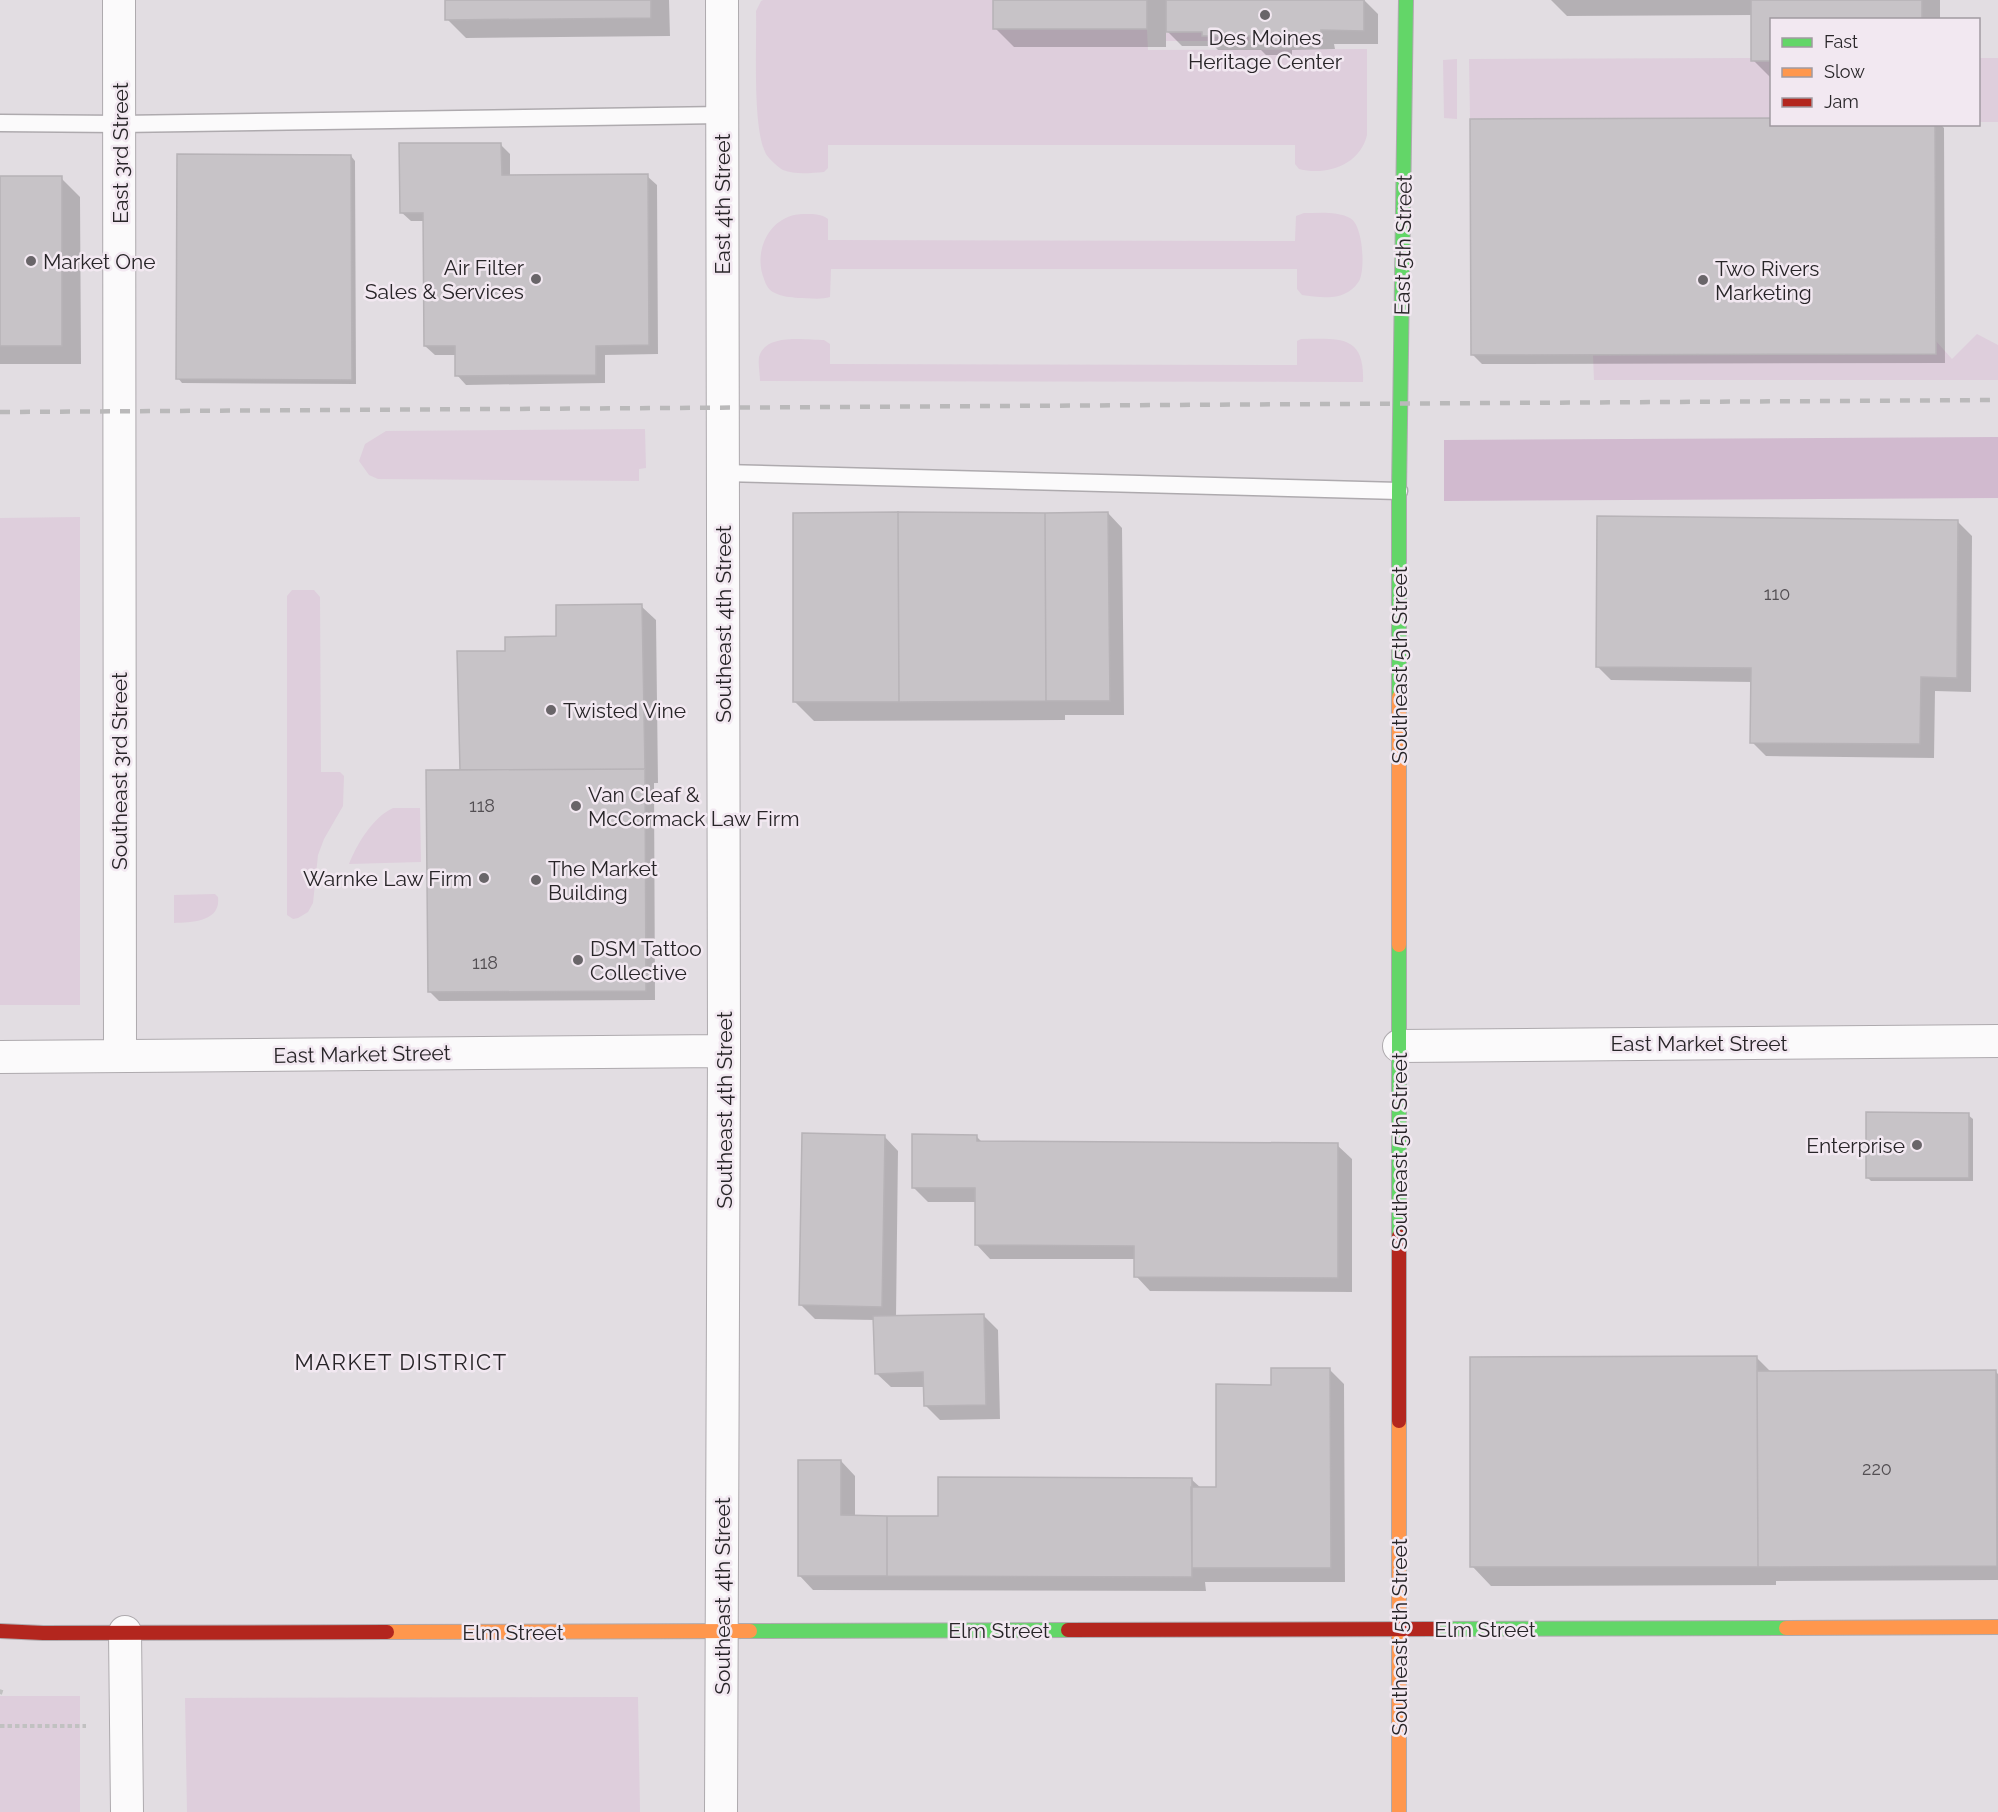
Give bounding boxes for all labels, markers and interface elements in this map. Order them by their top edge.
marker: Des Moines Heritage Center [1258,8,1272,22]
legend [1770,18,1980,126]
place label: Des Moines Heritage Center [1188,25,1343,74]
text: Fast [1824,31,1858,52]
text: Slow [1824,61,1865,82]
street label: East 3rd Street [108,82,133,224]
text: Jam [1824,91,1859,112]
street label: East 4th Street [710,133,735,275]
street label: East 5th Street [1389,174,1417,316]
place label: Market One [43,249,156,274]
marker: Market One [24,254,38,268]
place label: Air Filter Sales & Services [365,255,525,304]
place label: Two Rivers Marketing [1715,256,1820,305]
marker: Air Filter Sales & Services [529,272,543,286]
marker: Two Rivers Marketing [1696,273,1710,287]
street label: Southeast 4th Street [711,525,736,723]
street label: Southeast 5th Street [1387,566,1412,764]
house number: 110 [1764,583,1790,604]
street label: Southeast 3rd Street [107,672,132,870]
place label: Twisted Vine [563,698,686,723]
marker: Twisted Vine [544,703,558,717]
place label: Van Cleaf & McCormack Law Firm [588,782,800,831]
house number: 118 [469,795,495,816]
marker: Van Cleaf & McCormack Law Firm [569,799,583,813]
place label: The Market Building [548,856,658,905]
place label: Warnke Law Firm [303,866,472,891]
marker: Warnke Law Firm [477,871,491,885]
marker: The Market Building [529,873,543,887]
place label: DSM Tattoo Collective [590,936,702,985]
house number: 118 [472,952,498,973]
marker: DSM Tattoo Collective [571,953,585,967]
street label: Southeast 4th Street [712,1011,737,1209]
street label: East Market Street [1610,1031,1788,1056]
street label: East Market Street [273,1040,451,1068]
street label: Southeast 5th Street [1387,1052,1412,1250]
place label: Enterprise [1806,1133,1905,1158]
marker: Enterprise [1910,1138,1924,1152]
district label: MARKET DISTRICT [294,1349,508,1375]
house number: 220 [1862,1458,1892,1479]
street label: Southeast 4th Street [710,1497,735,1695]
street label: Southeast 5th Street [1387,1538,1412,1736]
street label: Elm Street [1434,1617,1536,1642]
street label: Elm Street [948,1618,1050,1643]
street label: Elm Street [462,1620,564,1645]

